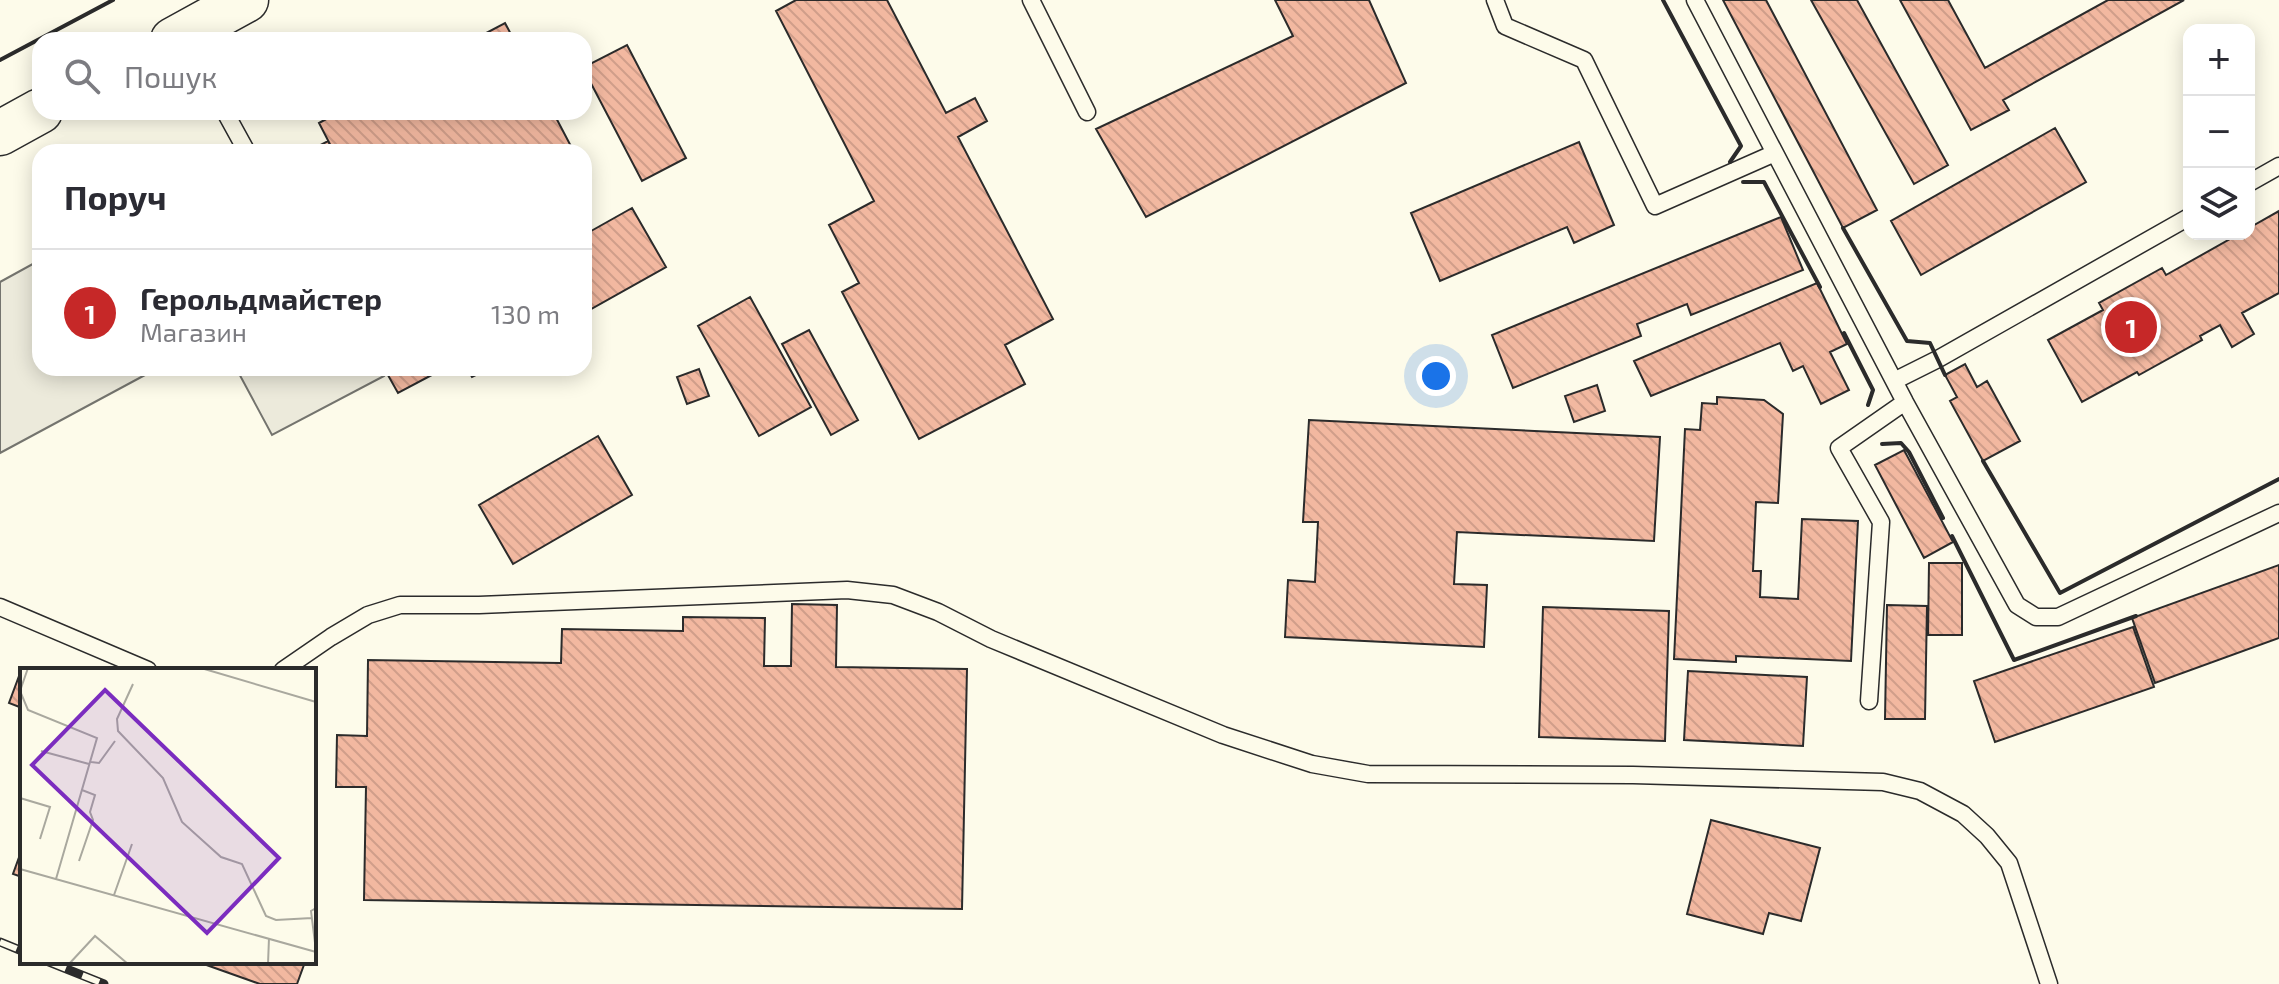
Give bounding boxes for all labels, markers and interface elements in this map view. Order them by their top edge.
map controls [2183,24,2255,240]
button: + [2183,24,2255,96]
search box [32,32,592,120]
icon: search [60,54,104,98]
text: Пошук [124,58,217,94]
button: − [2183,96,2255,168]
button: layers [2183,168,2255,240]
text: Поруч [64,176,167,217]
text: Герольдмайстер [140,280,382,316]
pin: 1 [2105,297,2157,357]
text: 1 [84,298,96,329]
text: 130 m [491,298,560,329]
text: Магазин [140,316,247,347]
your location [1416,356,1456,396]
inset map [20,668,316,964]

